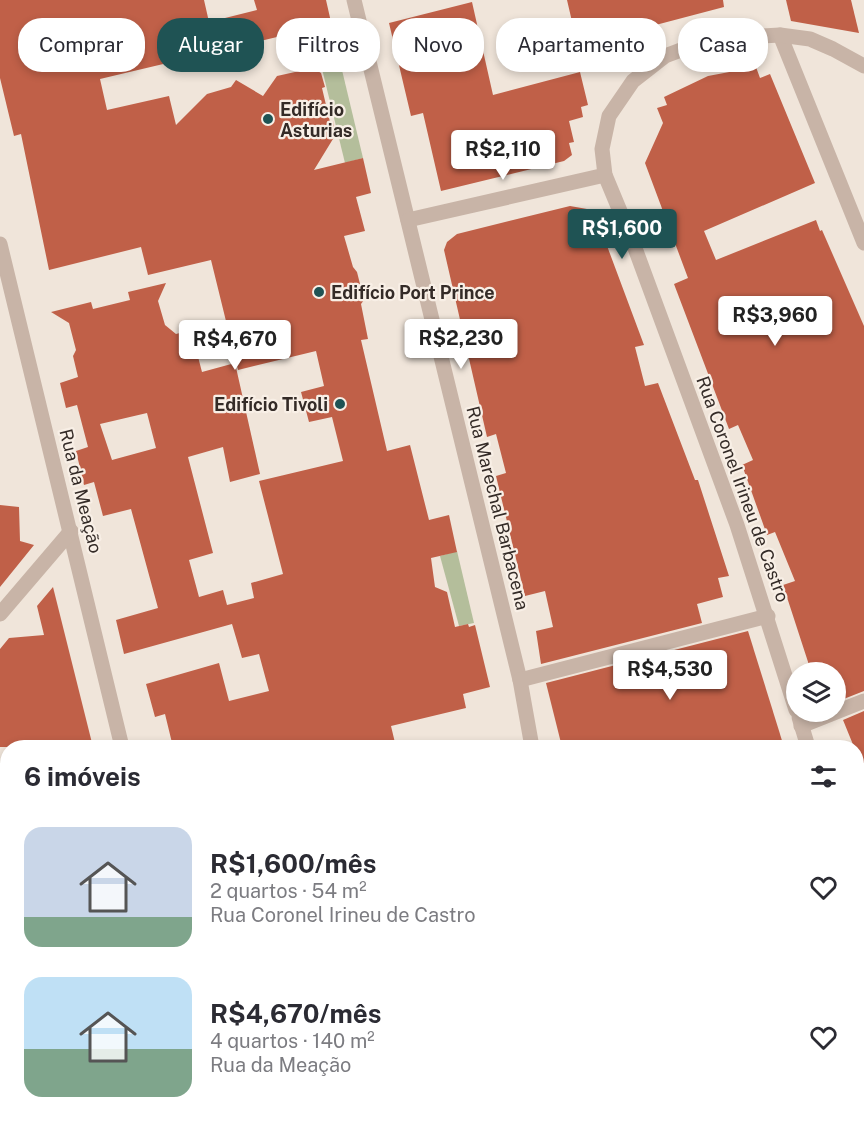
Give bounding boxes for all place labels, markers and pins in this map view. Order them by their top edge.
place label: Edifício Asturias [280,99,352,141]
marker: Edifício Asturias [261,112,275,126]
pin: R$2,110 [448,130,558,181]
pin: R$1,600 [567,209,677,260]
place label: Edifício Port Prince [331,282,495,303]
marker: Edifício Port Prince [312,285,326,299]
pin: R$3,960 [720,296,830,347]
pin: R$2,230 [406,319,516,370]
pin: R$4,670 [180,320,290,371]
place label: Edifício Tivoli [214,394,328,415]
marker: Edifício Tivoli [333,397,347,411]
pin: R$4,530 [615,650,725,701]

